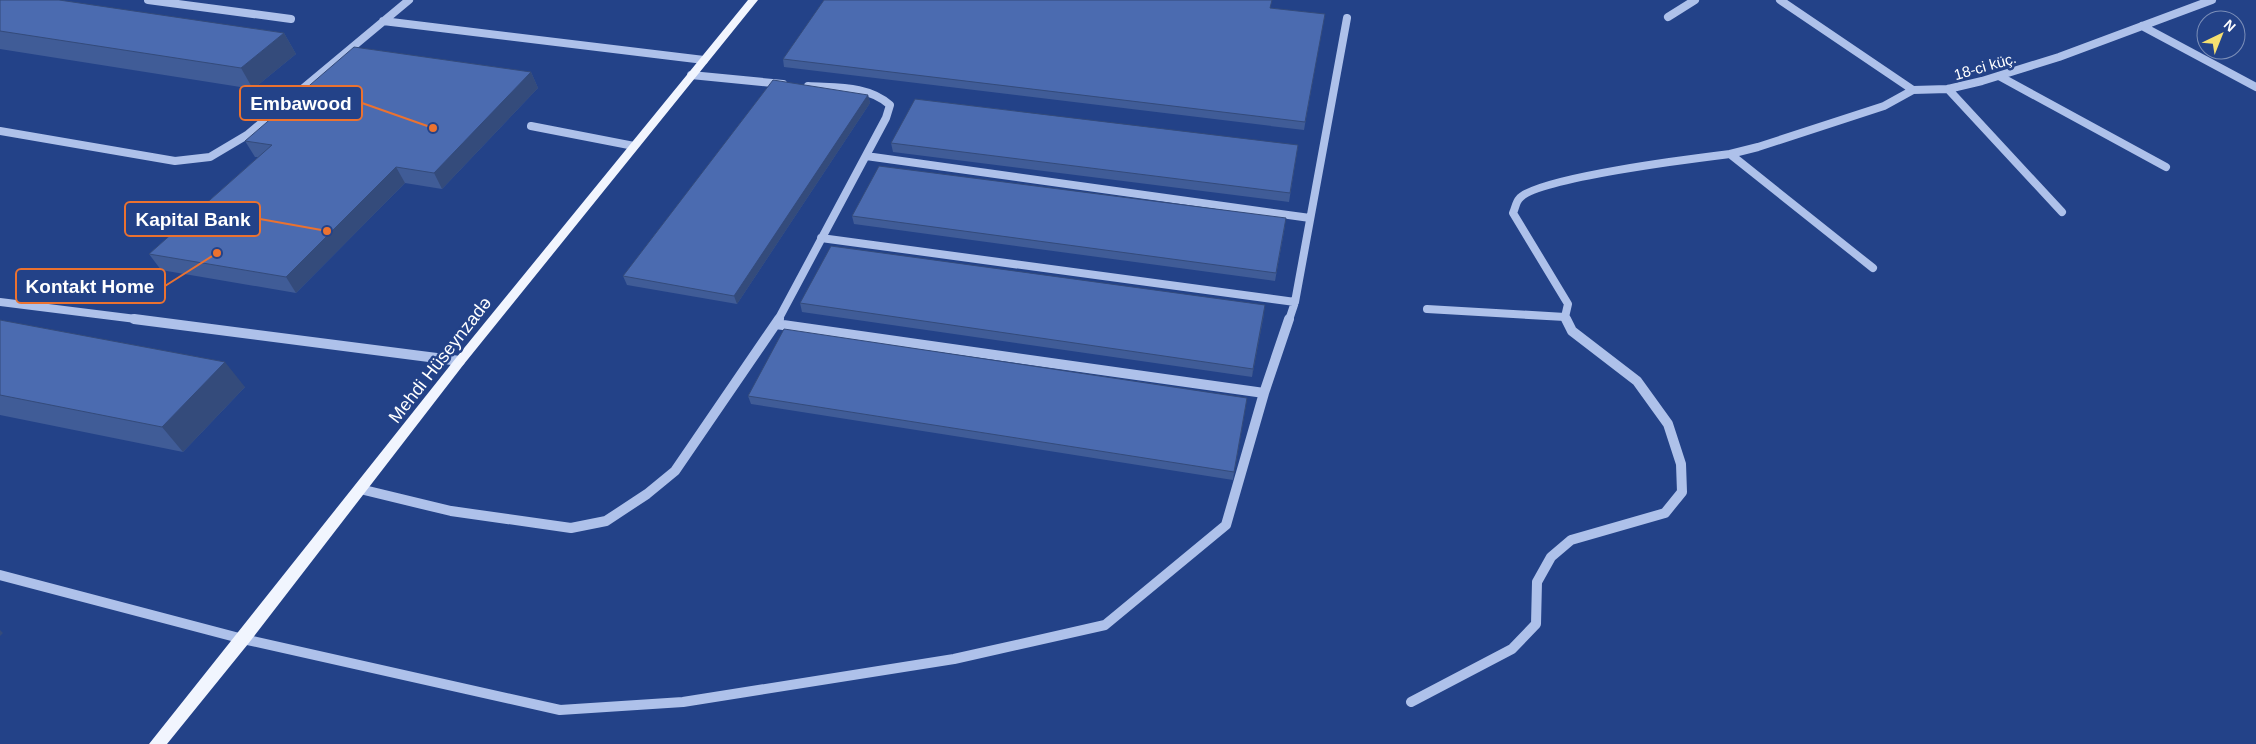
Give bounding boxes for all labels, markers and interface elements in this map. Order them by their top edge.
north arrow [2196,10,2246,60]
text: N [2221,16,2239,35]
street label: 18-ci küç. [1952,49,2018,83]
callout: Embawood [240,86,362,120]
text: Embawood [250,93,352,114]
callout: Kapital Bank [125,202,260,236]
text: Kapital Bank [135,209,251,230]
callout: Kontakt Home [16,269,165,303]
text: Kontakt Home [26,276,154,297]
street label: Mehdi Hüseynzadə [385,293,495,427]

